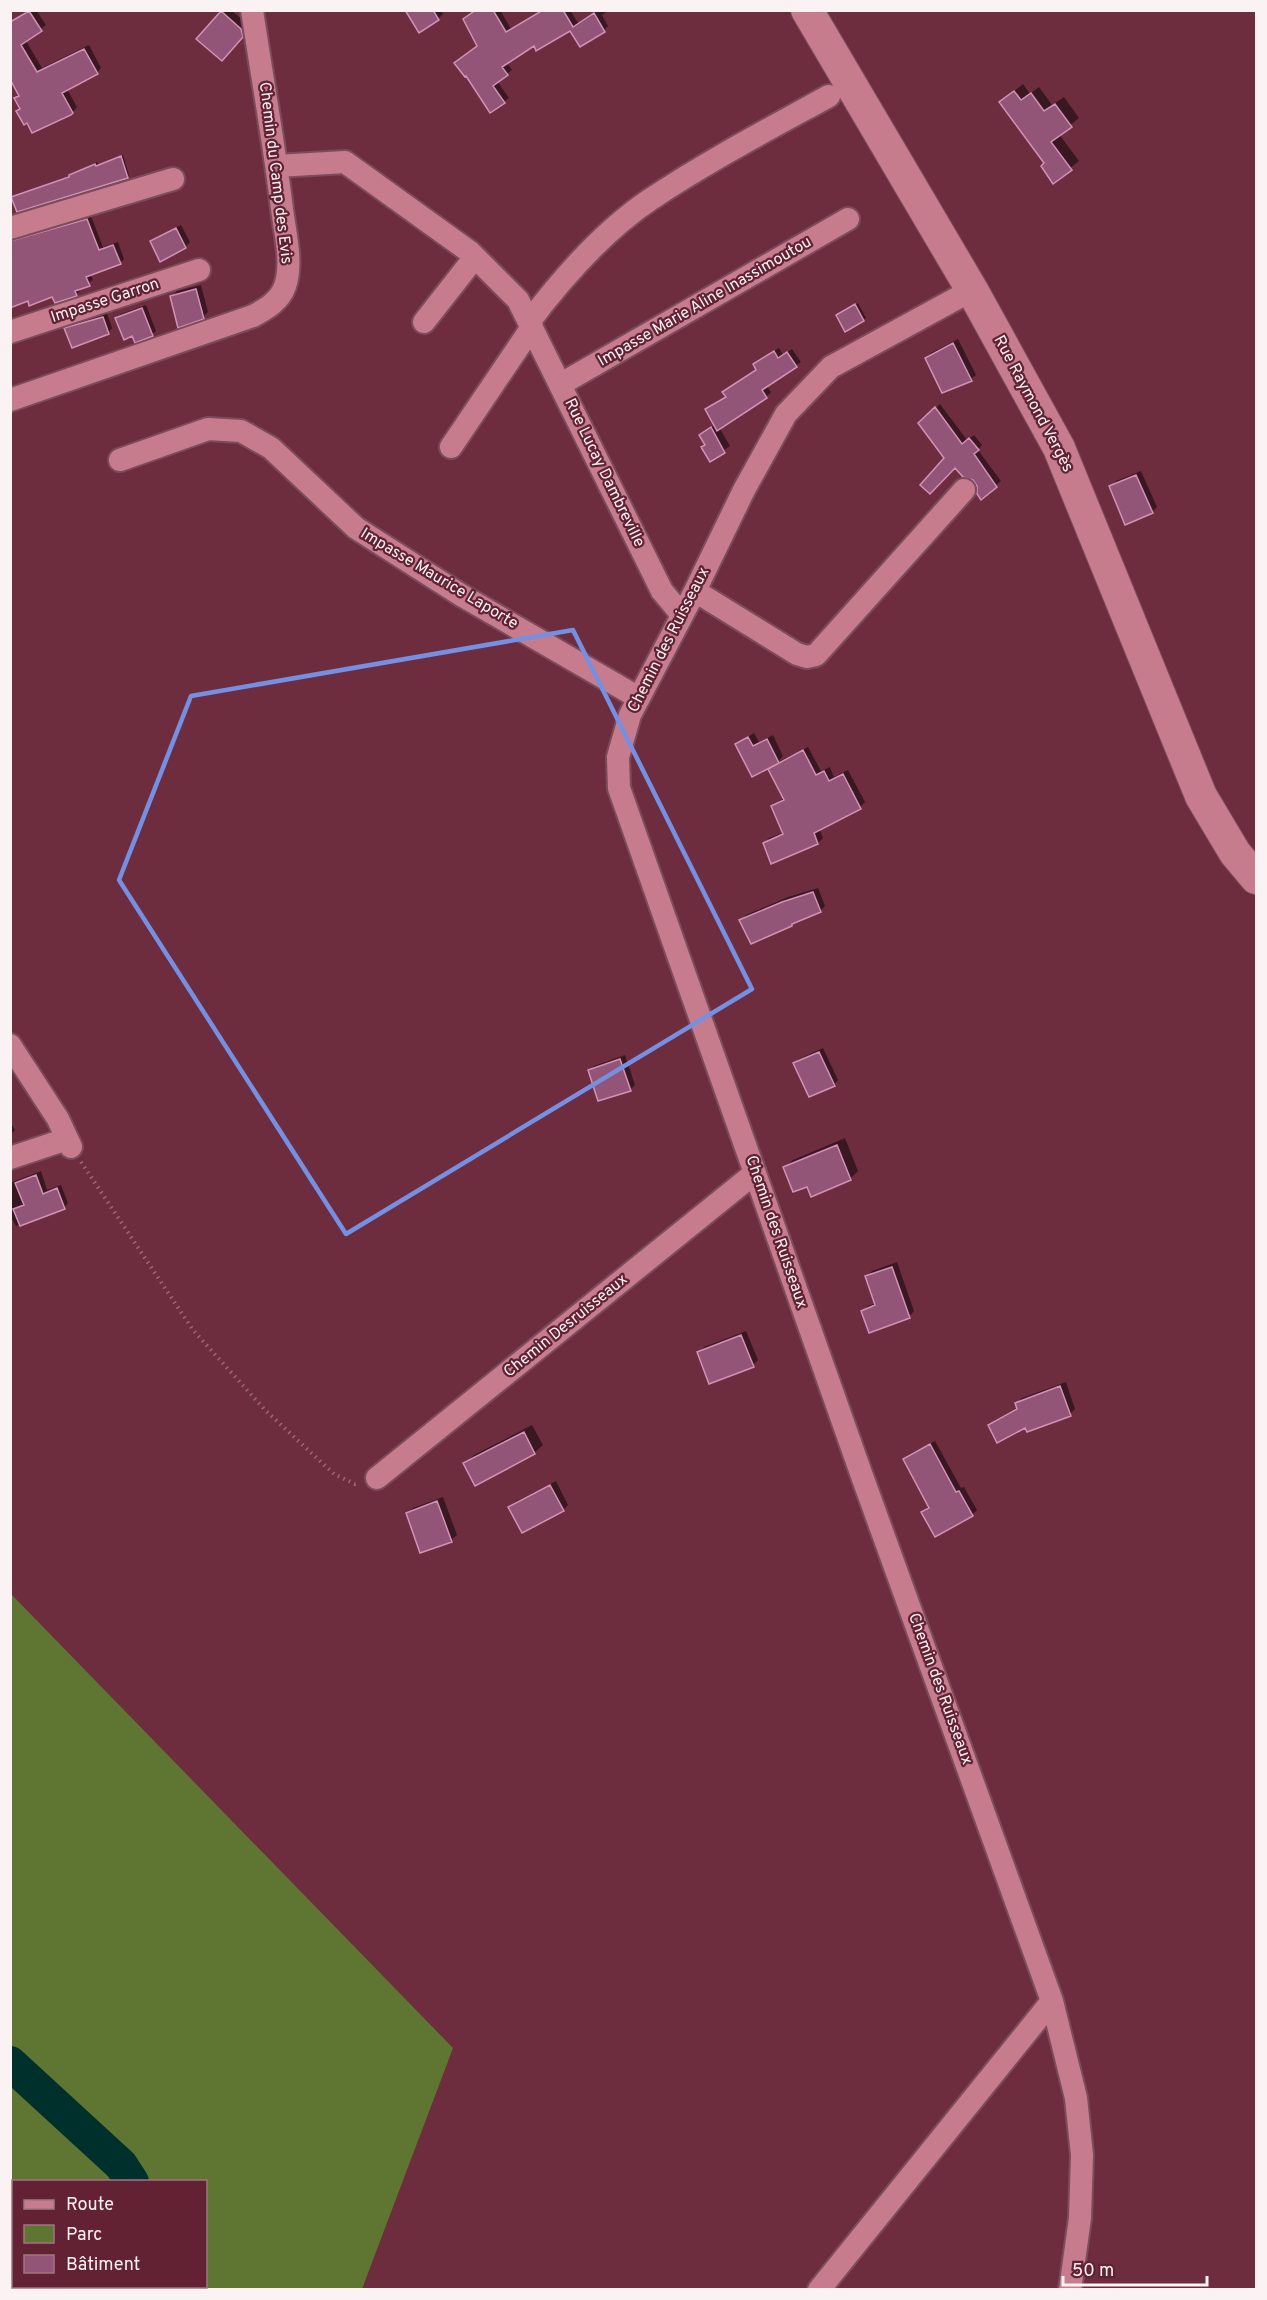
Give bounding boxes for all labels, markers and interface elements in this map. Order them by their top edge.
street label: Chemin du Camp des Evis [254,81,296,265]
street label: Impasse Marie Aline Inassimoutou [595,232,815,372]
street label: Impasse Garron [48,274,162,328]
street label: Rue Raymond Vergès [989,332,1077,476]
street label: Rue Lucay Dambreville [559,395,649,551]
street label: Impasse Maurice Laporte [357,524,521,634]
street label: Chemin des Ruisseaux [624,564,714,716]
street label: Chemin des Ruisseaux [740,1153,812,1311]
street label: Chemin Desruisseaux [500,1270,632,1382]
street label: Chemin des Ruisseaux [903,1610,977,1768]
legend [12,2180,207,2288]
text: Route [66,2194,114,2217]
text: Parc [66,2224,102,2247]
scale bar [1063,2249,1207,2287]
text: Bâtiment [66,2254,140,2277]
text: 50 m [1072,2260,1114,2283]

